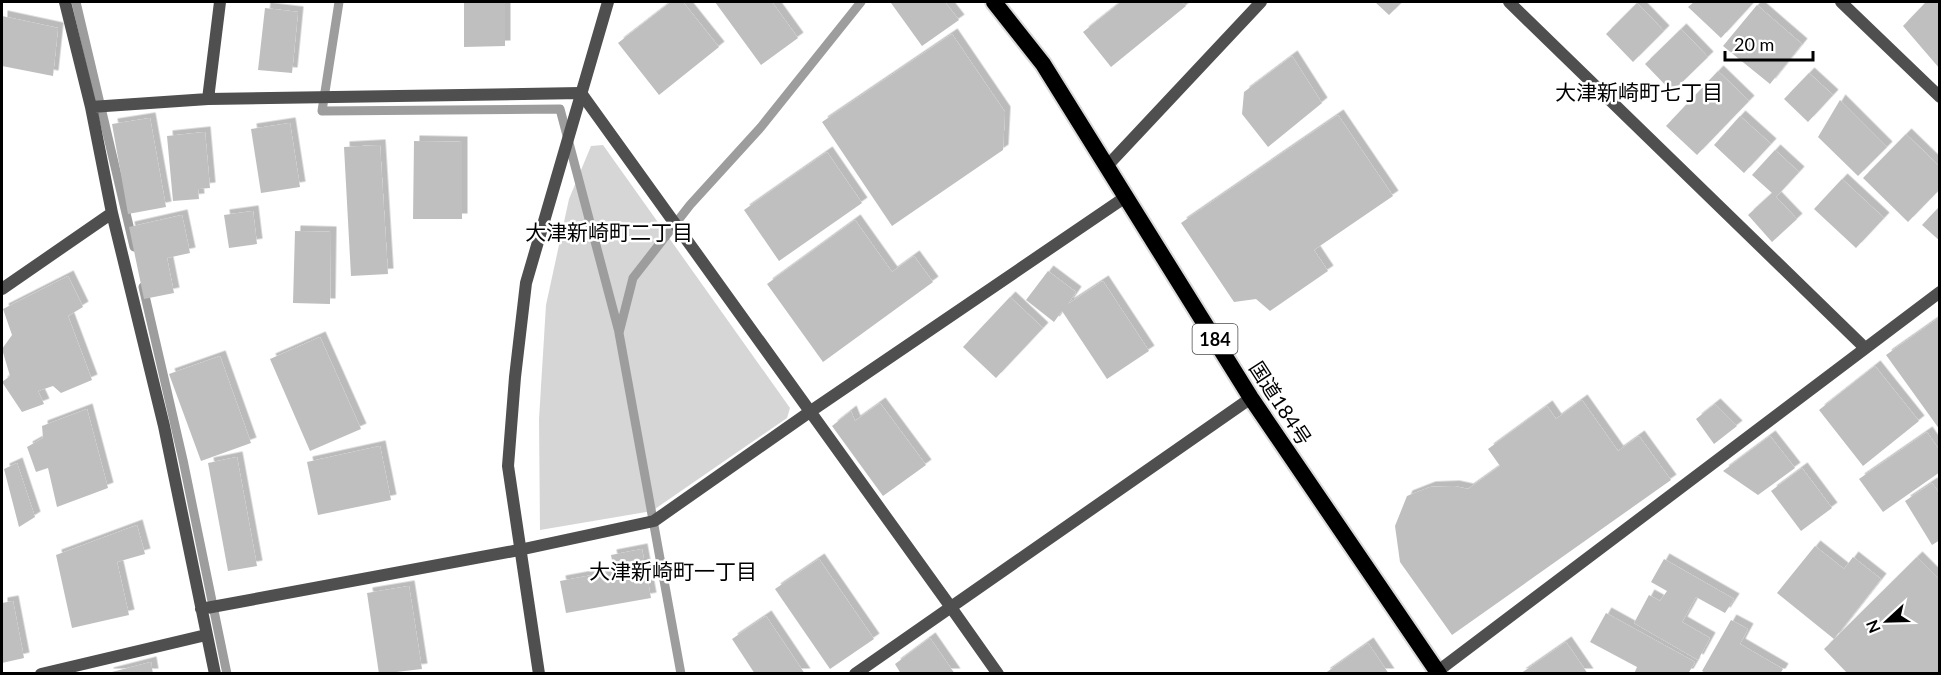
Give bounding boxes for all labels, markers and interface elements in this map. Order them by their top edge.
scale bar [1725,24,1814,62]
text: 20 m [1734,33,1774,55]
district label: 大津新崎町七丁目 [1555,79,1723,104]
district label: 大津新崎町二丁目 [525,219,693,244]
road number: 184 [1192,324,1238,354]
street label: 国道184号 [1245,357,1317,449]
district label: 大津新崎町一丁目 [589,558,757,583]
north arrow [1857,591,1917,651]
text: N [1862,618,1884,636]

